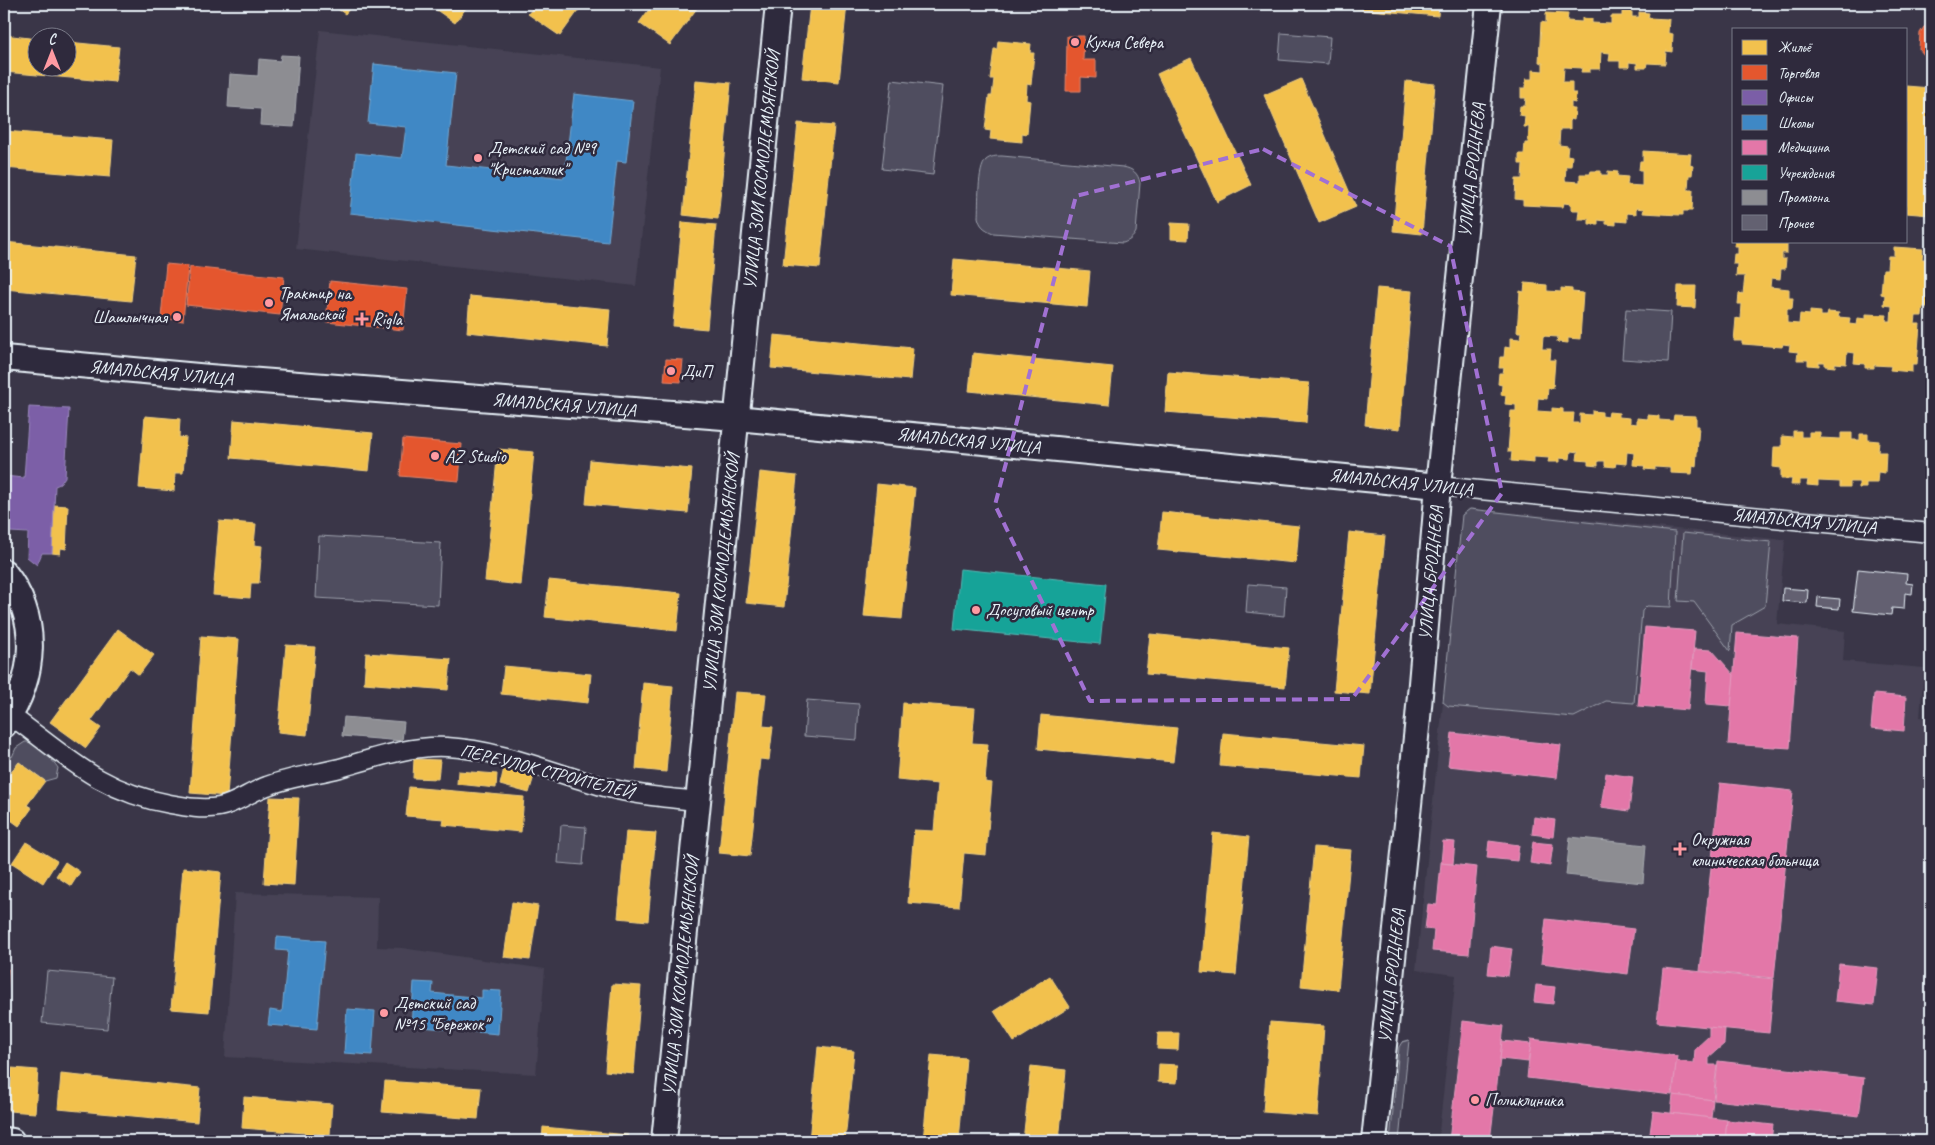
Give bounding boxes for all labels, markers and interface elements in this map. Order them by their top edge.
north arrow [28,28,78,78]
legend [1732,28,1908,242]
text: С [49,31,58,48]
place label: Кухня Севера [1085,31,1165,53]
marker: Кухня Севера [1069,36,1081,48]
text: Жильё [1778,38,1813,57]
street label: УЛИЦА ЗОИ КОСМОДЕМЬЯНСКОЙ [738,47,785,290]
text: Торговля [1778,64,1821,83]
text: Офисы [1778,88,1813,107]
street label: УЛИЦА БРОДНЕВА [1453,101,1490,238]
text: Школы [1778,114,1814,133]
place label: Детский сад №9 "Кристаллик" [488,137,598,180]
text: Медицина [1778,138,1831,157]
marker: Детский сад №9 "Кристаллик" [472,152,484,164]
text: Учреждения [1778,164,1835,183]
text: Промзона [1778,188,1830,207]
text: Прочее [1778,214,1814,233]
place label: Трактир на Ямальской [279,282,352,325]
marker: Трактир на Ямальской [263,297,275,309]
place label: Шашлычная [93,306,168,328]
place label: Rigla [372,308,403,330]
marker: Шашлычная [171,311,183,323]
marker: Rigla [356,313,368,325]
street label: ЯМАЛЬСКАЯ УЛИЦА [89,355,235,390]
place label: ДиП [681,360,714,382]
marker: ДиП [665,365,677,377]
street label: ЯМАЛЬСКАЯ УЛИЦА [491,388,638,421]
street label: ЯМАЛЬСКАЯ УЛИЦА [896,423,1042,458]
place label: AZ Studio [445,445,507,467]
marker: AZ Studio [429,450,441,462]
street label: УЛИЦА ЗОИ КОСМОДЕМЬЯНСКОЙ [698,450,744,693]
street label: ЯМАЛЬСКАЯ УЛИЦА [1328,464,1475,501]
street label: ЯМАЛЬСКАЯ УЛИЦА [1732,503,1878,539]
street label: УЛИЦА БРОДНЕВА [1414,504,1447,641]
place label: Досуговый центр [986,599,1095,621]
marker: Досуговый центр [970,604,982,616]
street label: ПЕРЕУЛОК СТРОИТЕЛЕЙ [458,739,638,804]
place label: Окружная клиническая больница [1691,828,1820,871]
marker: Окружная клиническая больница [1673,842,1687,856]
street label: УЛИЦА ЗОИ КОСМОДЕМЬЯНСКОЙ [658,853,704,1096]
street label: УЛИЦА БРОДНЕВА [1373,907,1409,1044]
place label: Детский сад №15 "Бережок" [394,992,491,1035]
marker: Детский сад №15 "Бережок" [378,1007,390,1019]
place label: Поликлиника [1485,1089,1565,1111]
marker: Поликлиника [1469,1094,1481,1106]

